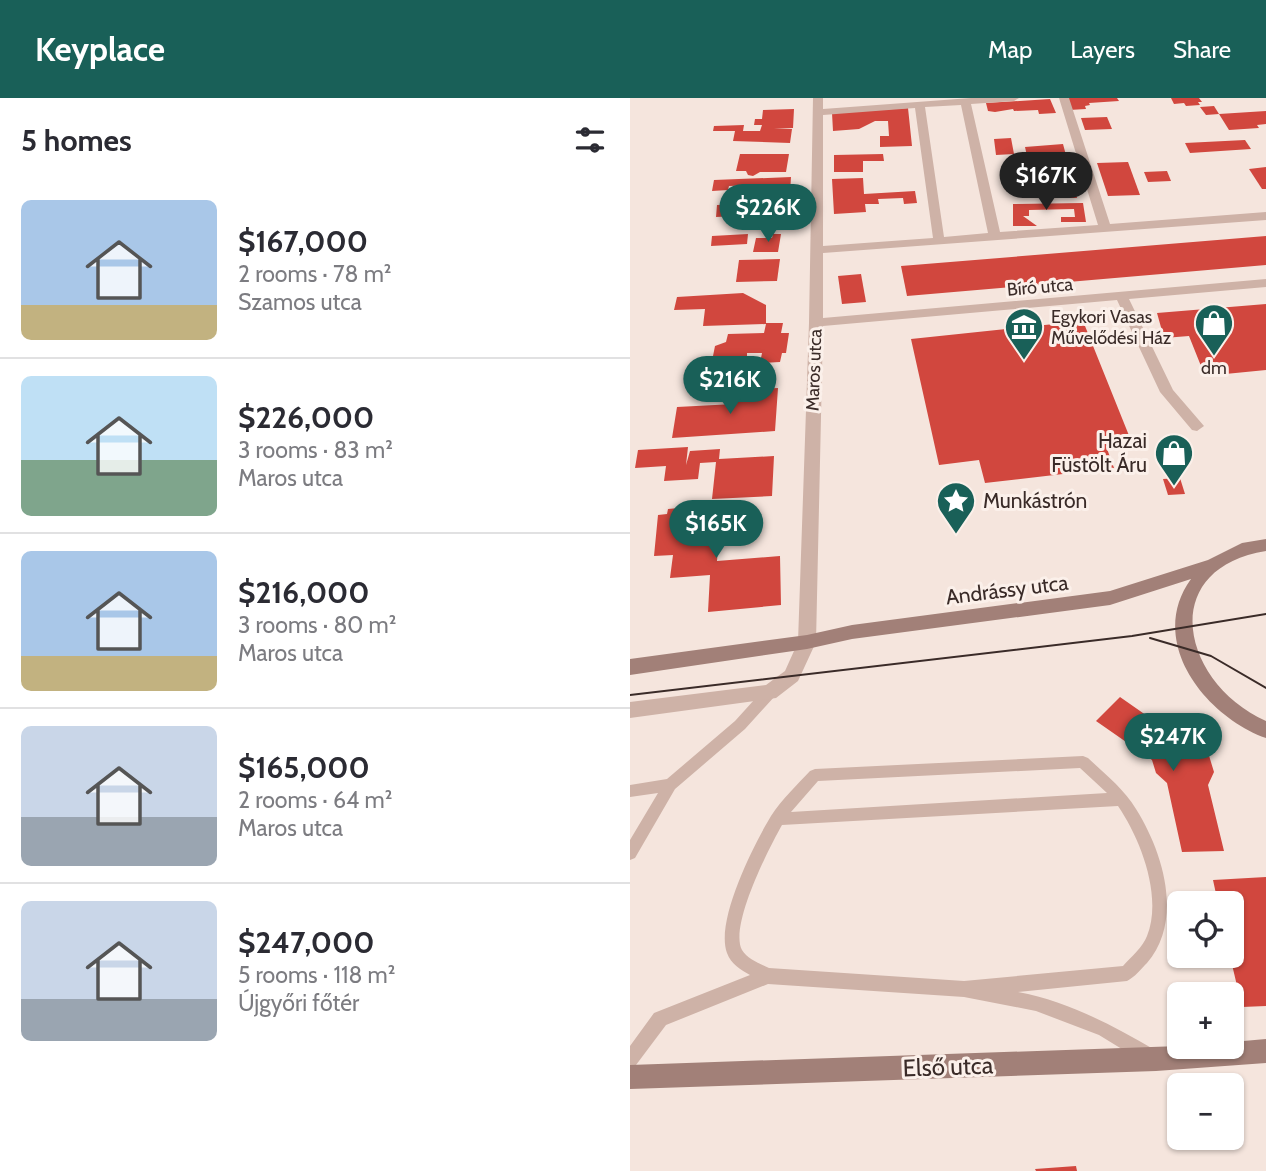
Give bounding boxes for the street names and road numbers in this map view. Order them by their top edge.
street label: Bíró utca [1006,273,1074,301]
street label: Maros utca [802,328,826,411]
street label: Andrássy utca [944,570,1070,609]
street label: Első utca [902,1050,994,1083]

